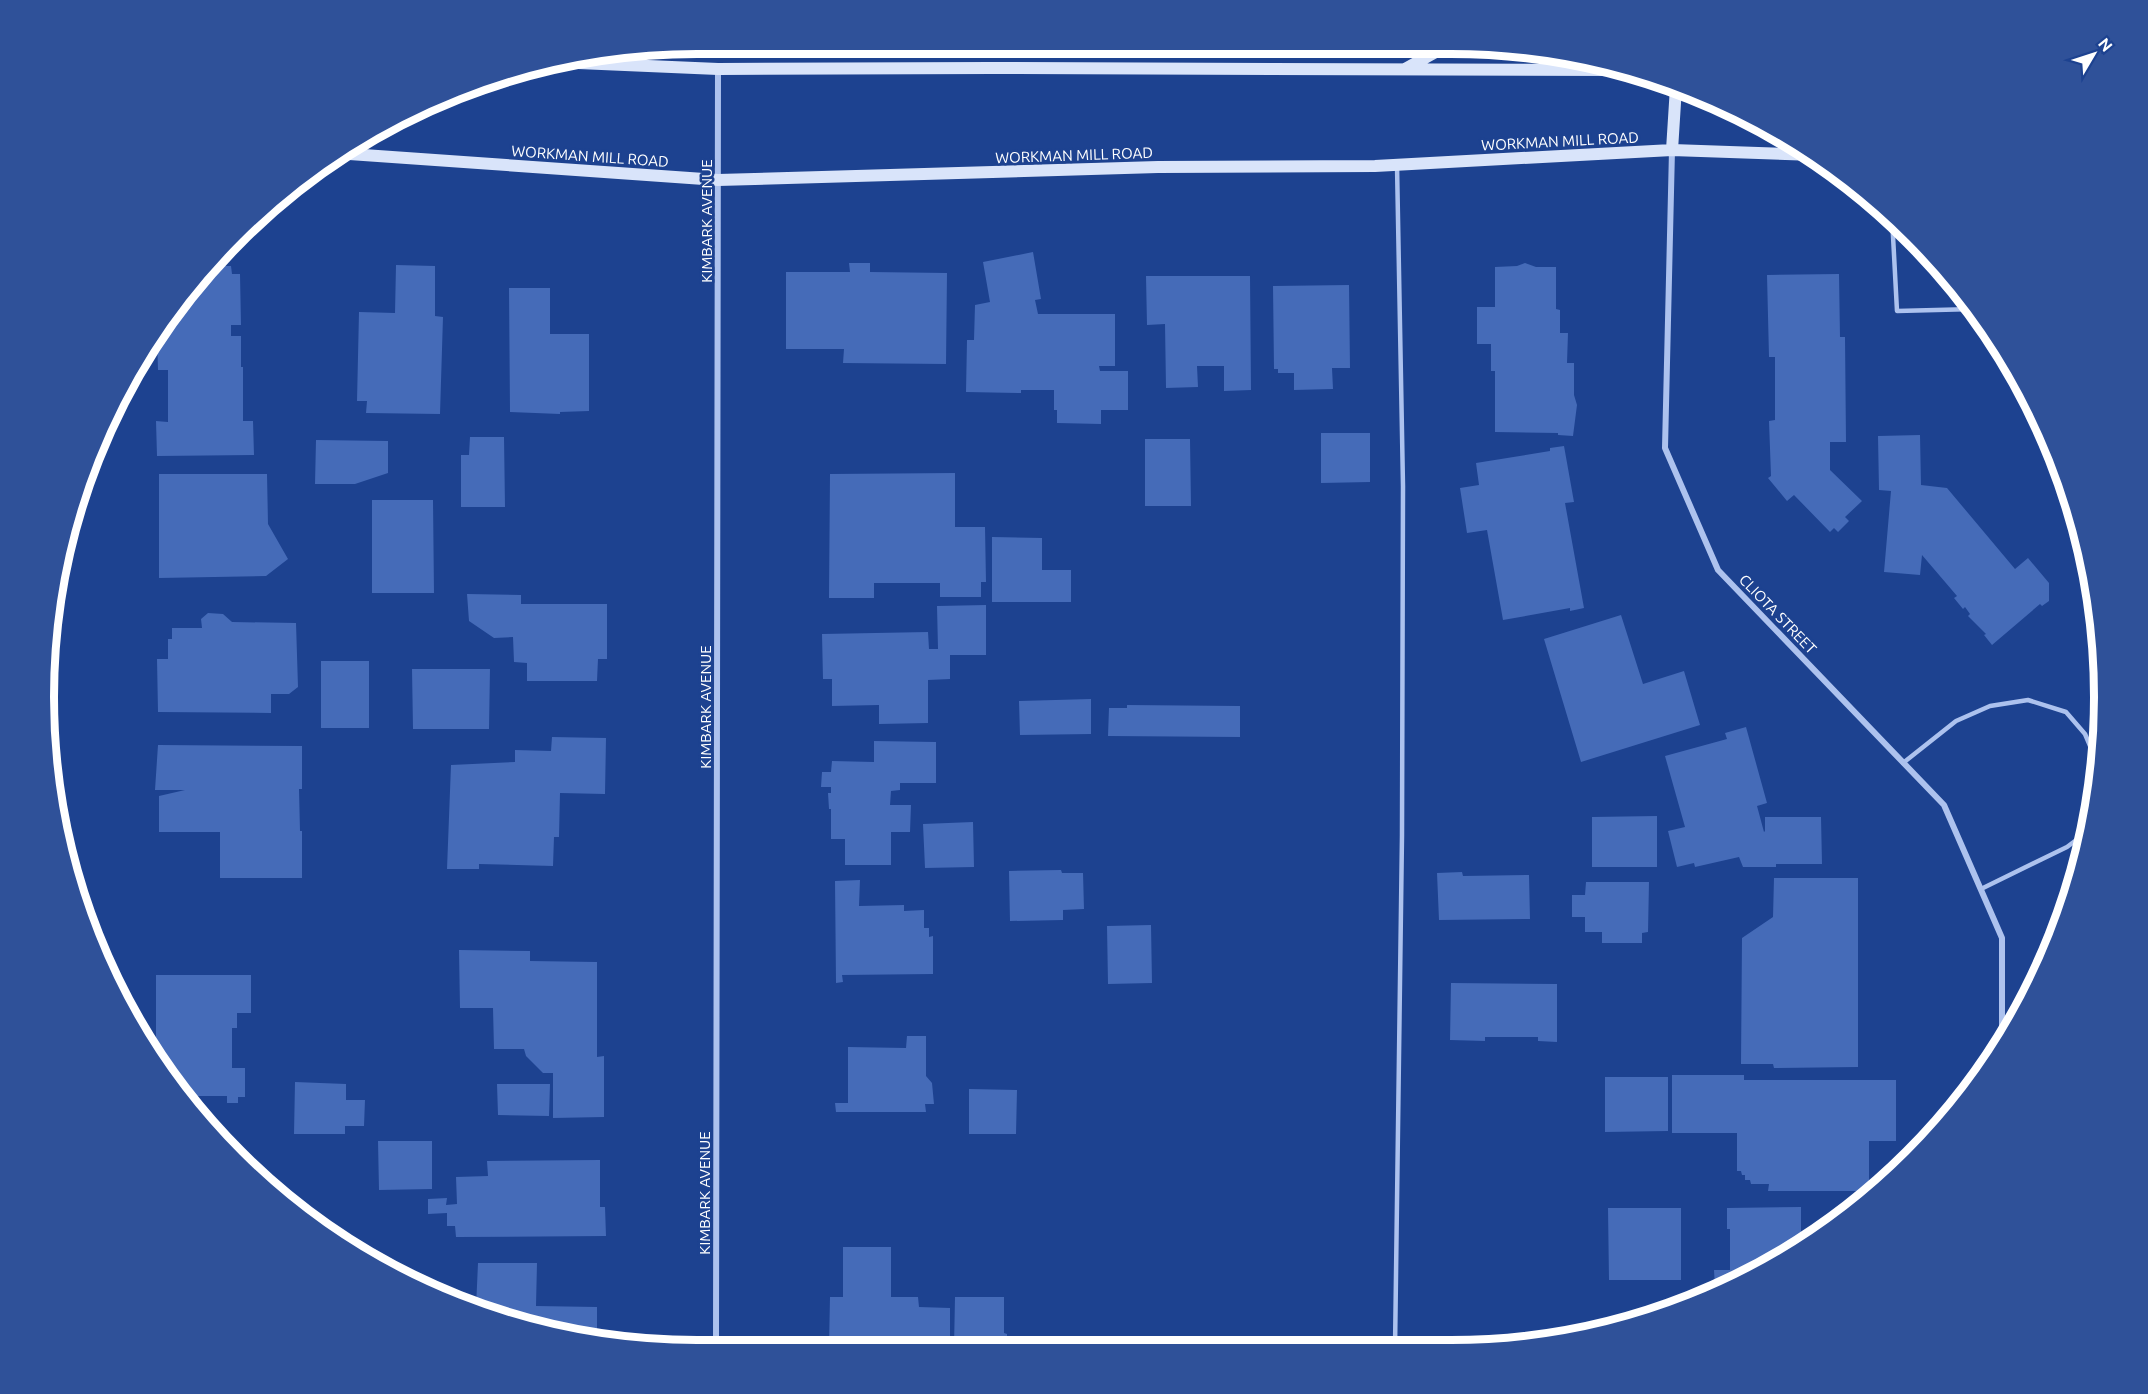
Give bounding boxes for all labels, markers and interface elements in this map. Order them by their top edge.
north arrow [2064,24,2124,84]
text: N [2095,34,2116,55]
street label: WORKMAN MILL ROAD [1481,128,1639,154]
street label: WORKMAN MILL ROAD [511,142,669,170]
street label: WORKMAN MILL ROAD [995,144,1153,166]
street label: KIMBARK AVENUE [698,159,715,283]
street label: CLIOTA STREET [1736,571,1821,658]
street label: KIMBARK AVENUE [697,645,714,769]
street label: KIMBARK AVENUE [696,1131,713,1255]

